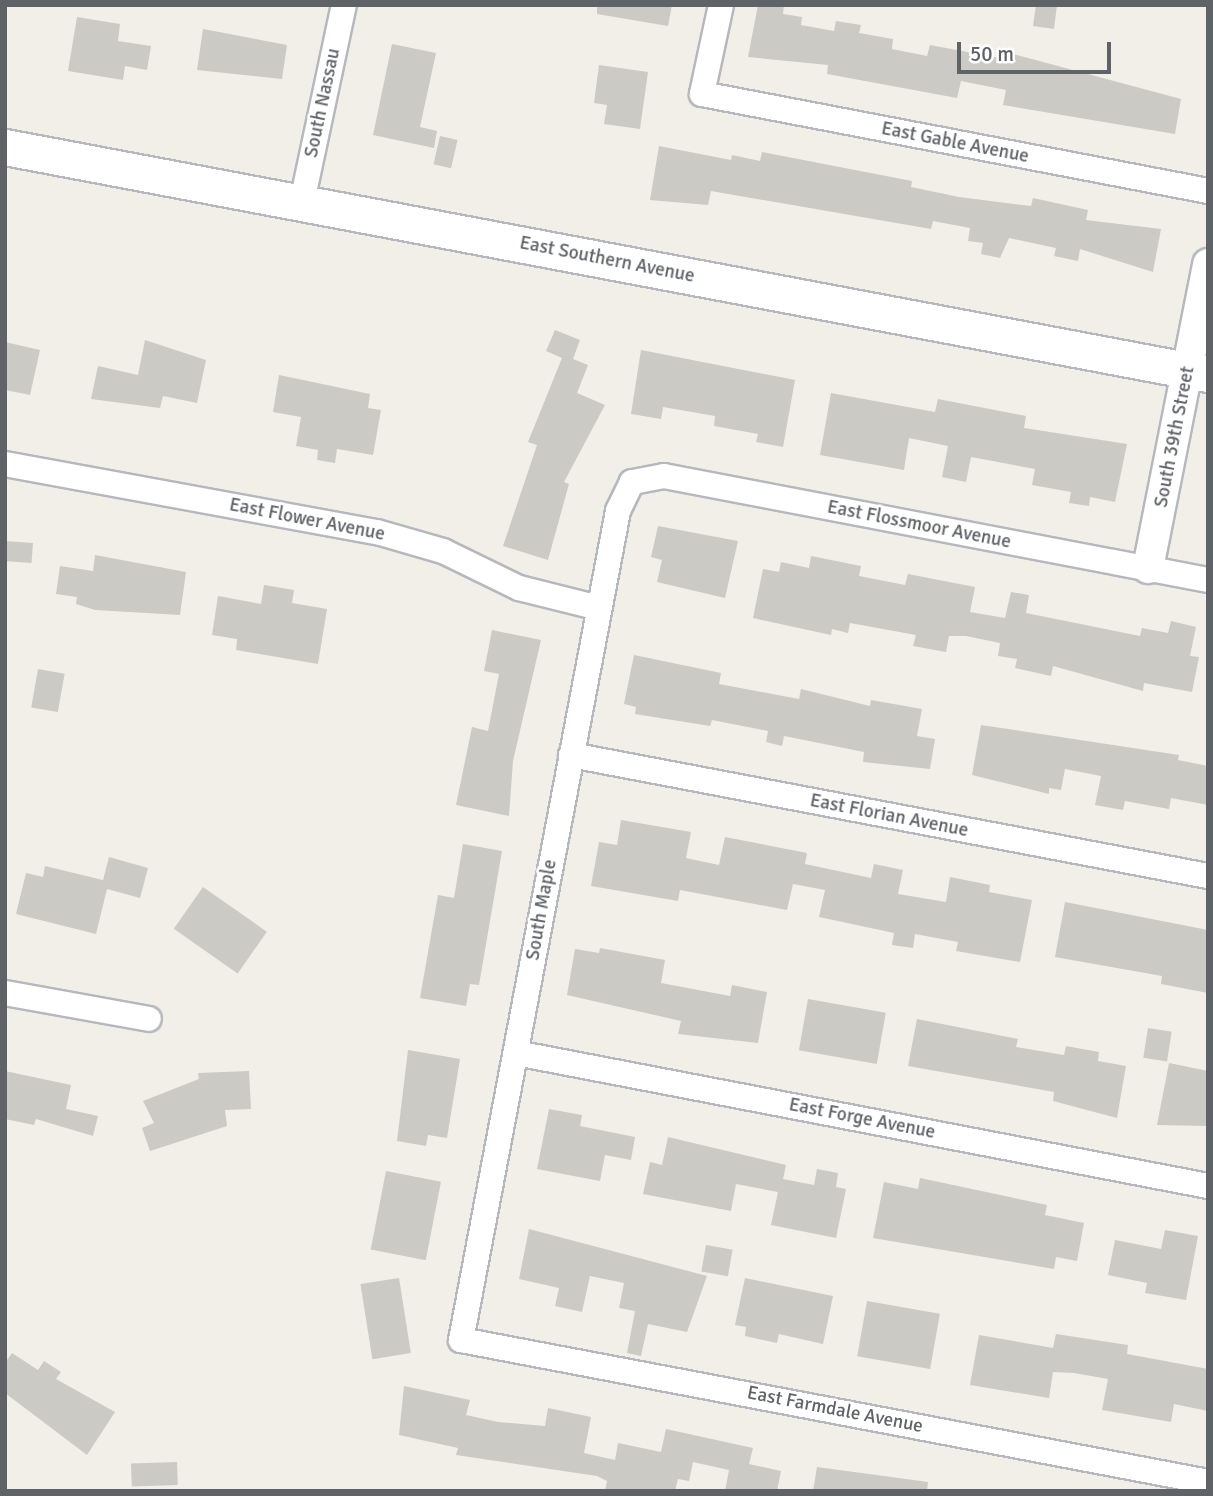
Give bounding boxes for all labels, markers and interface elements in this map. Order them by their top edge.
scale bar [961,28,1115,72]
text: 50 m [970,41,1014,67]
street label: South Nassau [300,46,346,160]
street label: East Gable Avenue [879,118,1031,168]
street label: East Southern Avenue [518,232,696,288]
street label: South 39th Street [1150,365,1200,509]
street label: East Flower Avenue [227,494,387,546]
street label: East Flossmoor Avenue [825,496,1013,554]
street label: East Florian Avenue [808,789,970,843]
street label: South Maple [522,858,562,962]
street label: East Forge Avenue [787,1094,937,1144]
street label: East Farmdale Avenue [745,1382,925,1438]

